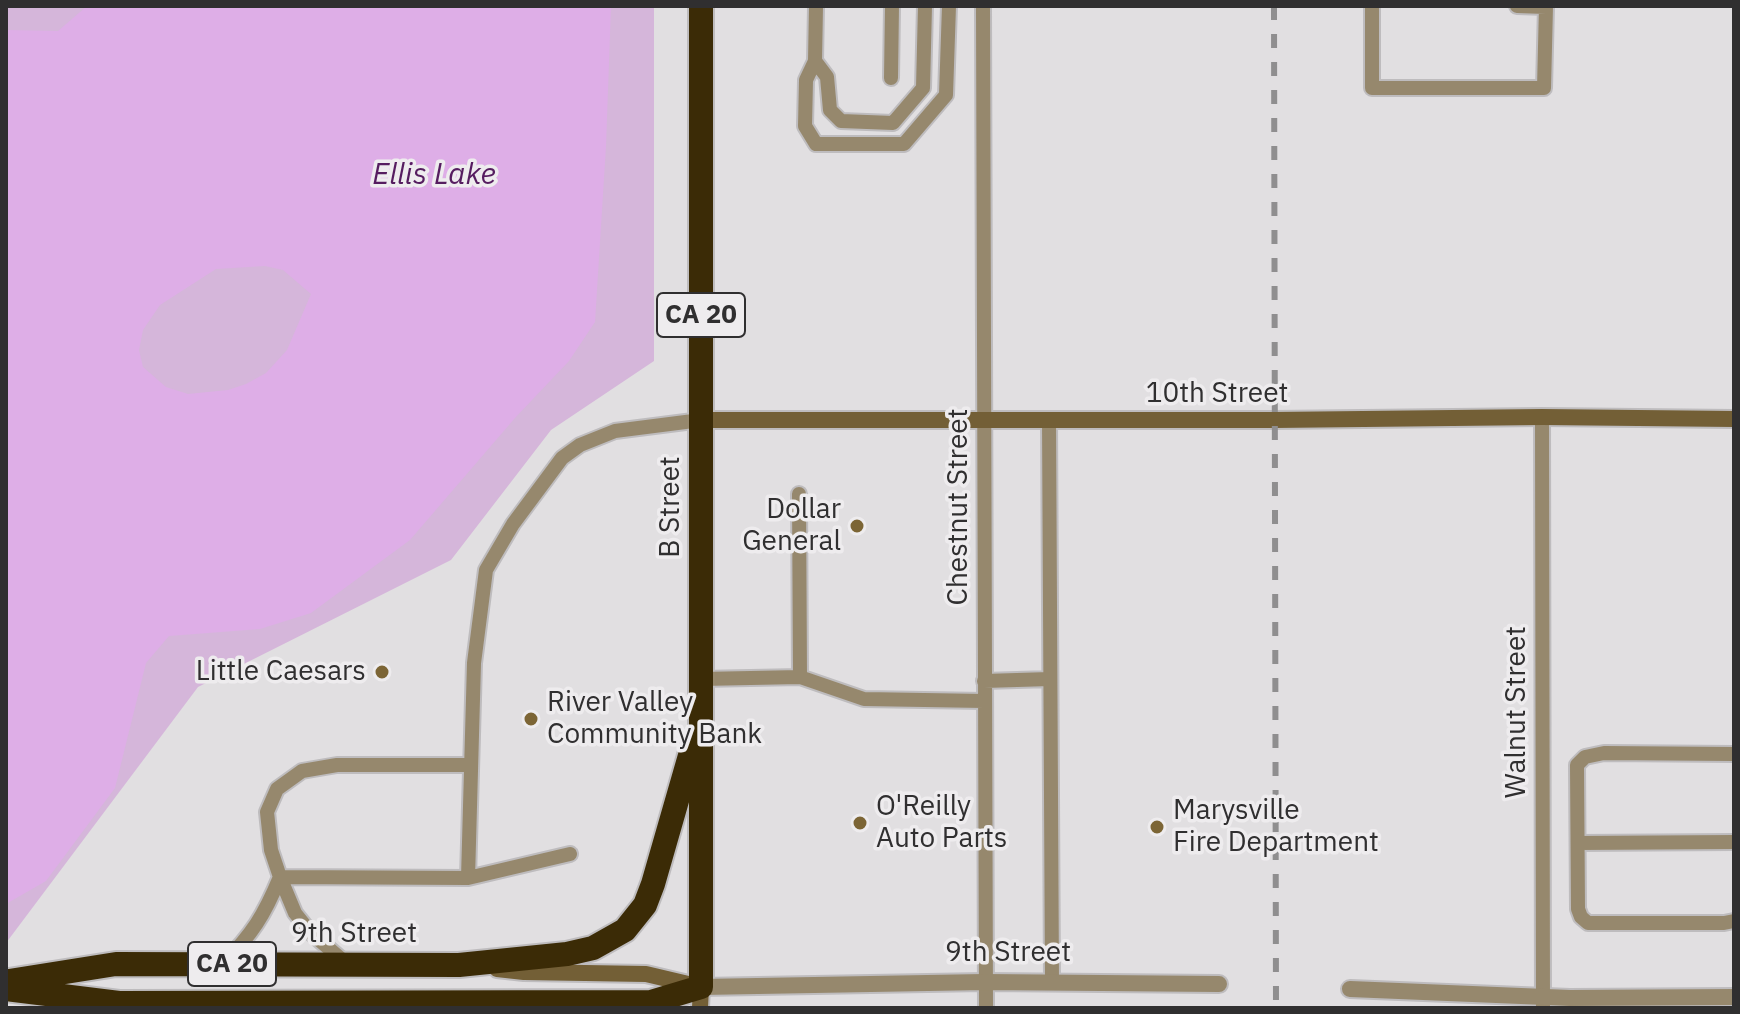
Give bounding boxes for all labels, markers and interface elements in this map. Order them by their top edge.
water label: Ellis Lake [372,157,496,193]
road number: CA 20 [657,293,745,337]
street label: 10th Street [1146,377,1288,411]
street label: Chestnut Street [942,409,976,605]
street label: B Street [654,456,688,558]
place label: Dollar General [742,493,841,559]
marker: Dollar General [848,517,866,535]
street label: Walnut Street [1500,626,1534,798]
place label: Little Caesars [196,655,366,689]
marker: Little Caesars [373,663,391,681]
place label: River Valley Community Bank [547,686,762,752]
marker: River Valley Community Bank [522,710,540,728]
place label: O'Reilly Auto Parts [876,790,1007,856]
place label: Marysville Fire Department [1173,794,1379,860]
marker: O'Reilly Auto Parts [851,814,869,832]
marker: Marysville Fire Department [1148,818,1166,836]
street label: 9th Street [291,917,417,951]
street label: 9th Street [945,936,1071,970]
road number: CA 20 [188,942,276,986]

